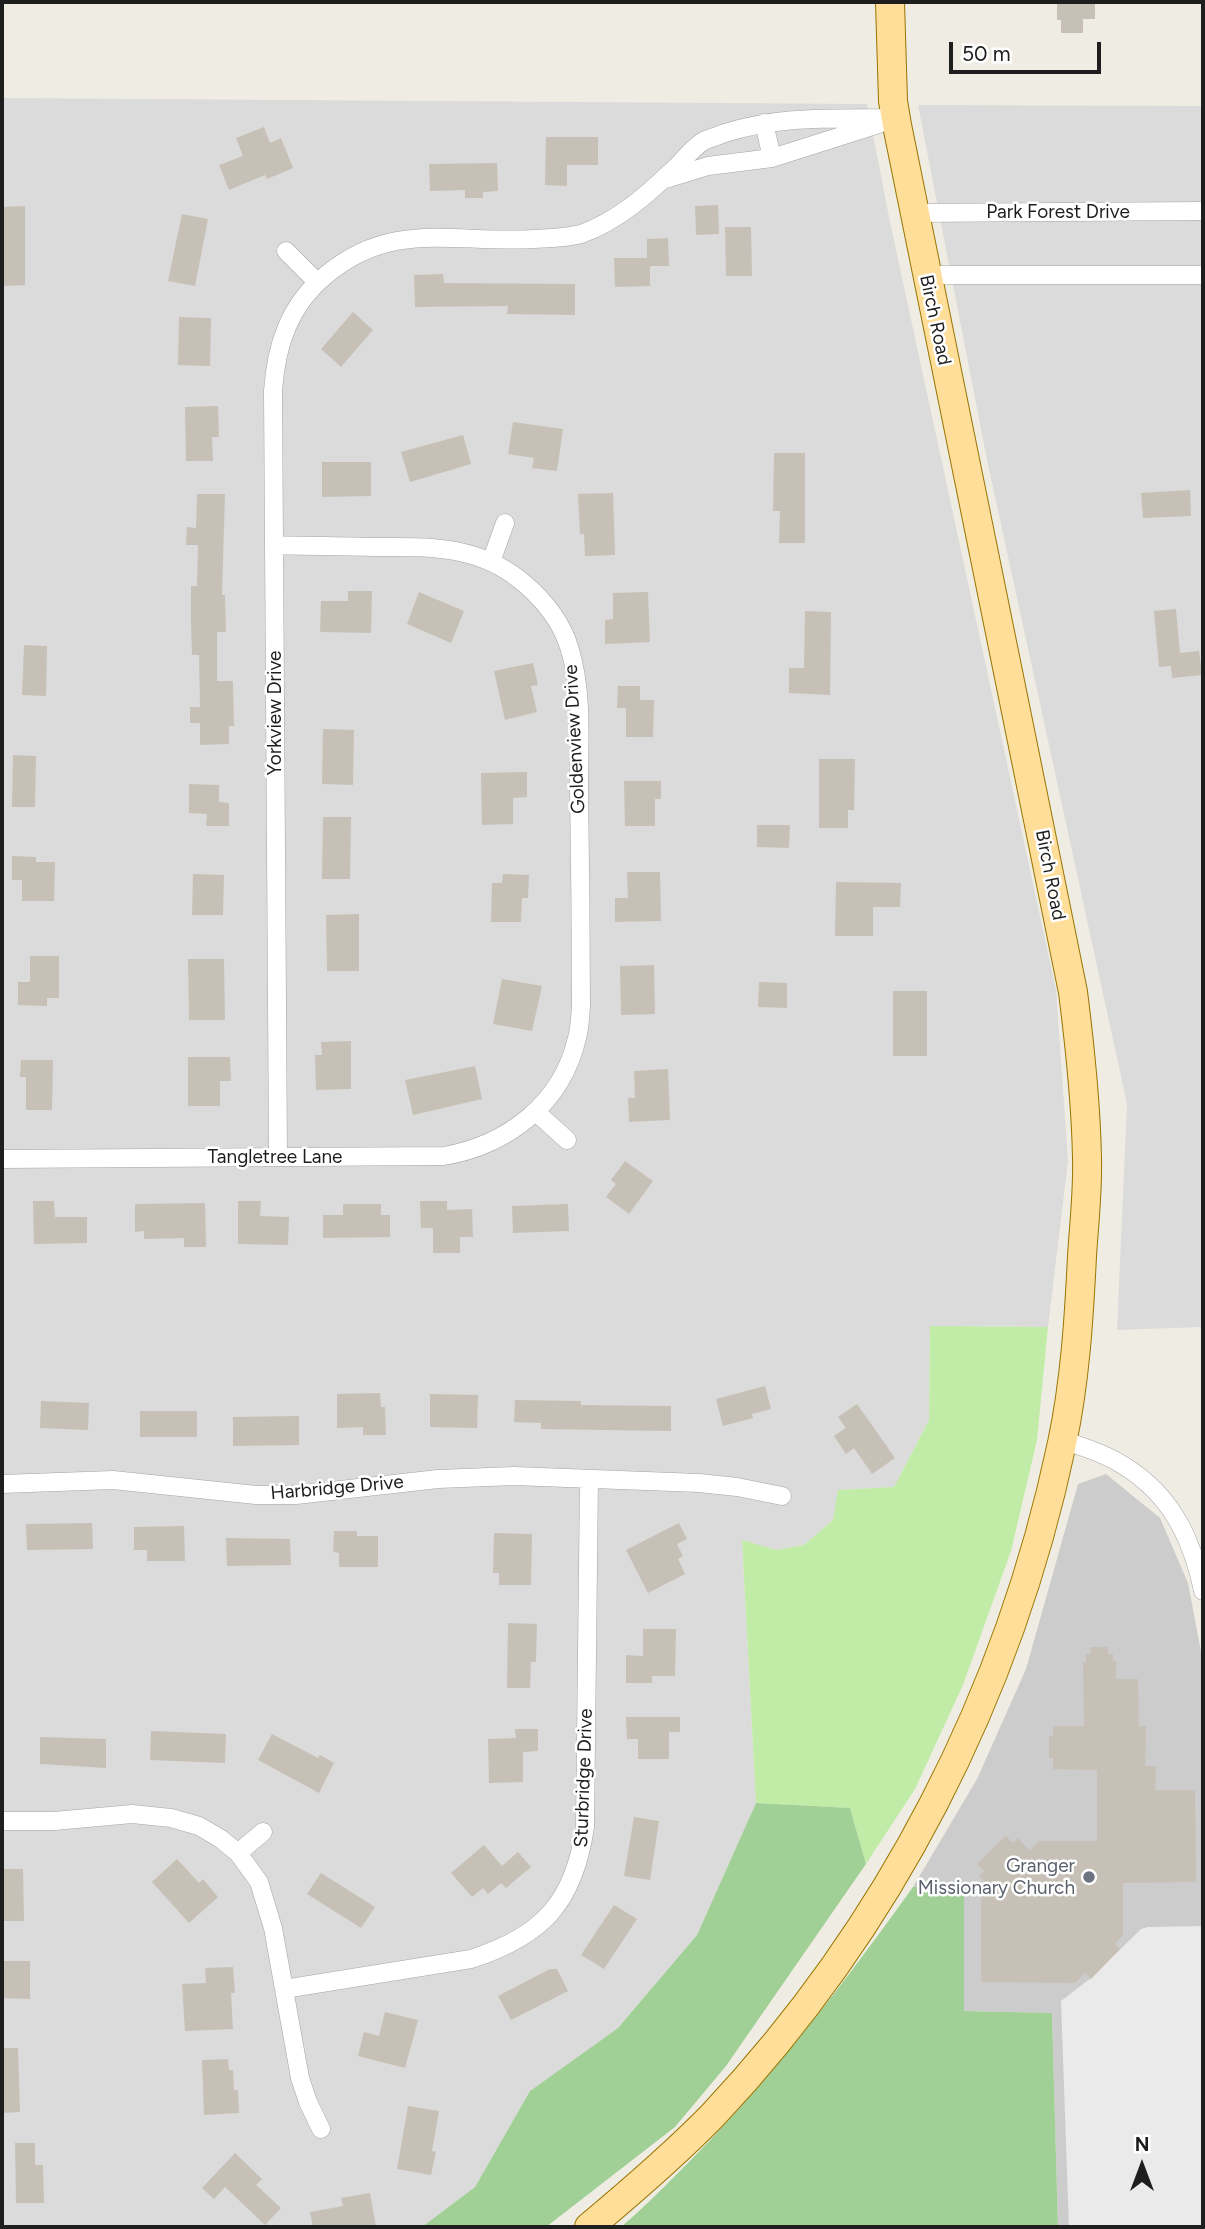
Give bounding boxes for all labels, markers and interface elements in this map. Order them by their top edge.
scale bar [953,28,1105,72]
text: 50 m [962,41,1011,66]
street label: Park Forest Drive [986,201,1130,223]
street label: Birch Road [914,273,956,367]
street label: Yorkview Drive [264,651,286,775]
street label: Goldenview Drive [560,664,590,814]
street label: Birch Road [1030,828,1070,922]
street label: Tangletree Lane [208,1146,342,1168]
street label: Harbridge Drive [269,1471,405,1505]
street label: Sturbridge Drive [570,1708,598,1848]
place label: Granger Missionary Church [918,1855,1075,1899]
marker: Granger Missionary Church [1081,1869,1097,1885]
north arrow [1107,2131,1177,2201]
text: N [1135,2133,1149,2156]

